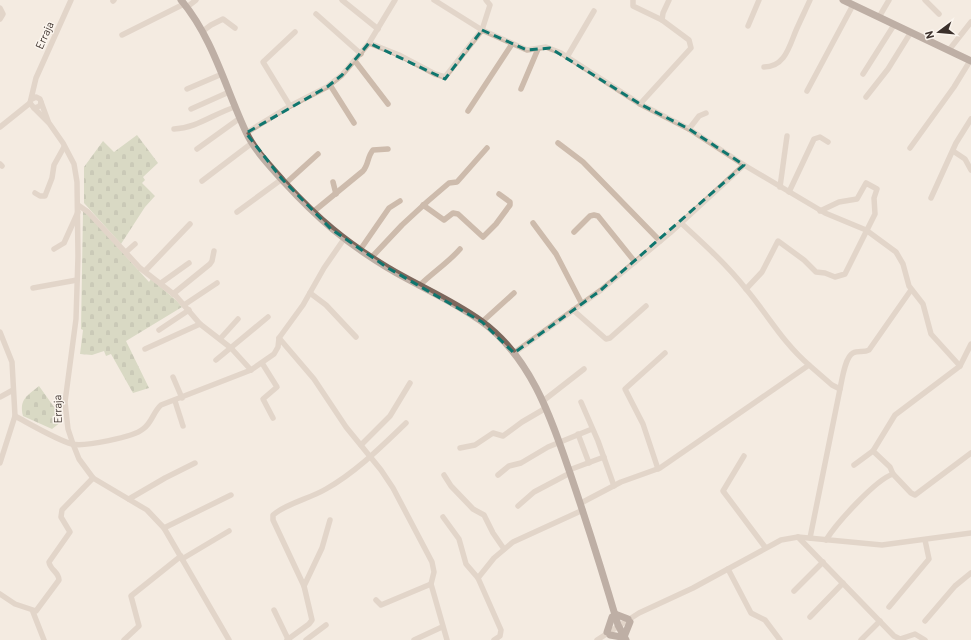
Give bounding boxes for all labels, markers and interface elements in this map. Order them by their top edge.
north arrow [919,12,959,52]
street label: Erraja [32,19,56,51]
text: N [922,30,936,40]
street label: Erraja [50,395,64,423]

